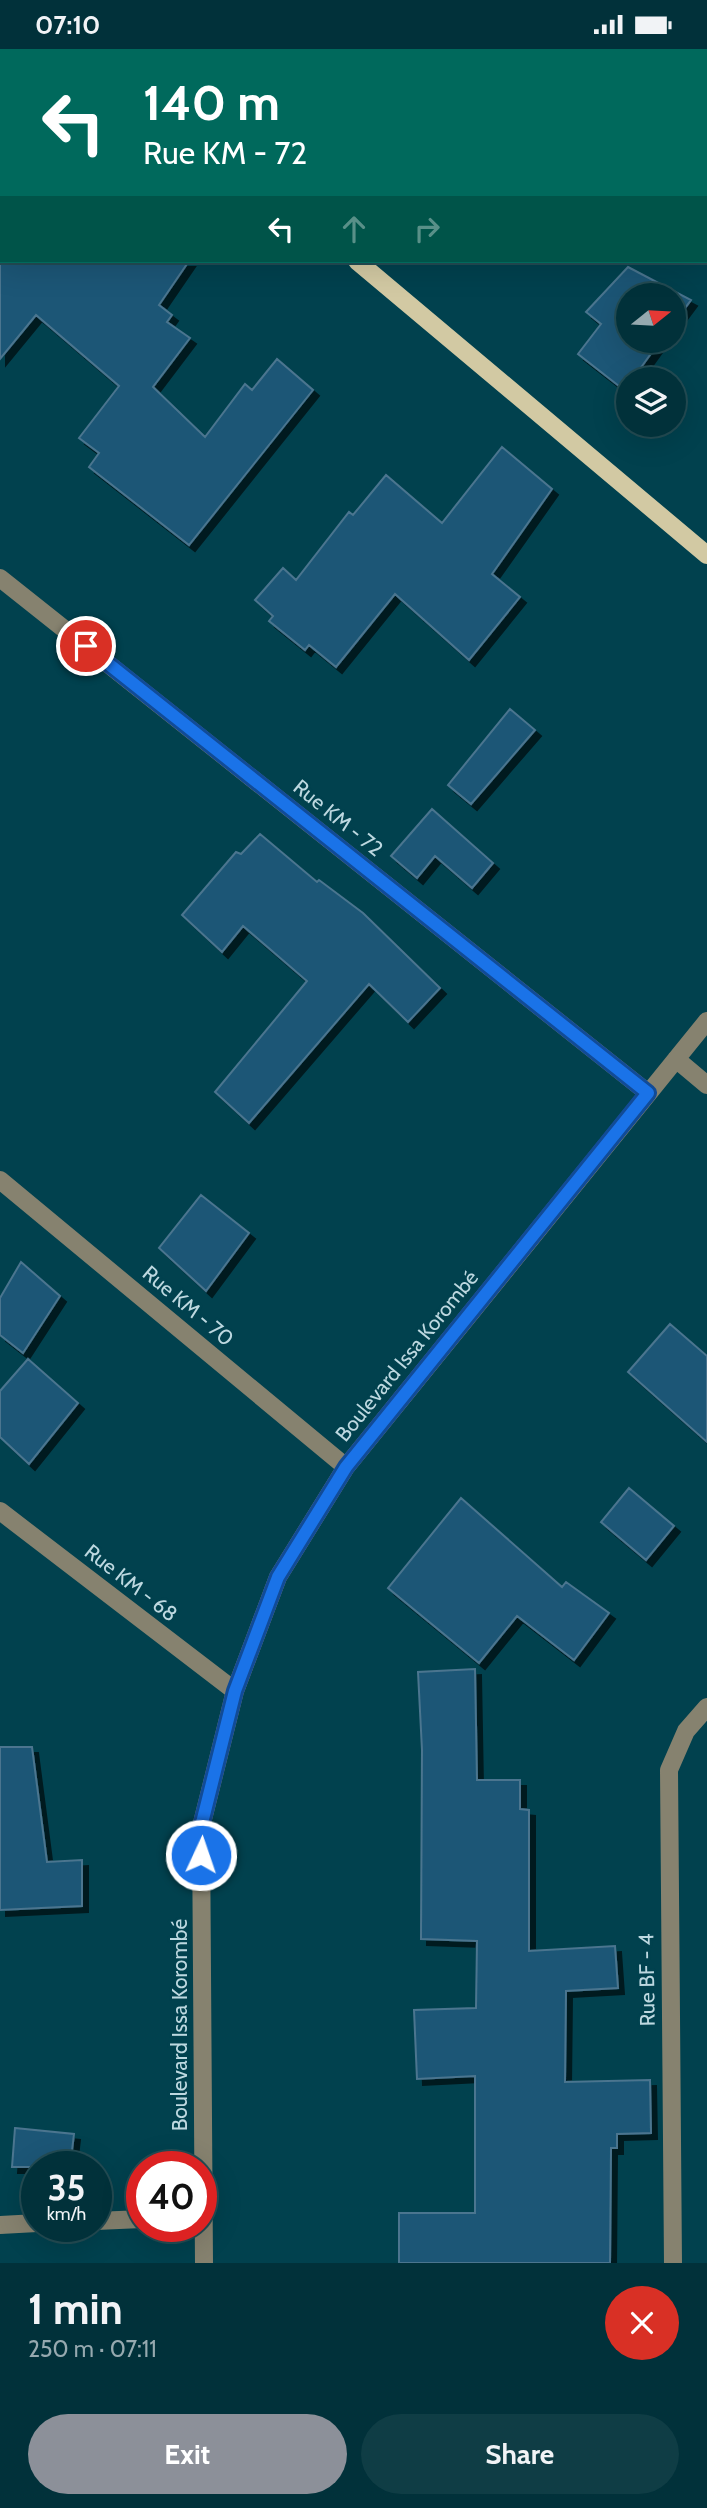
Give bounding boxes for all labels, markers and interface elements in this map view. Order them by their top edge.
text: 07:10 [35,9,100,41]
text: 140 m [143,73,280,132]
icon: left [28,77,119,168]
text: Rue KM - 72 [143,133,307,172]
icon: left [262,210,300,248]
icon: ahead [335,210,373,248]
icon: right [408,210,446,248]
north arrow [616,283,686,353]
map controls [616,283,686,437]
button: layers [616,367,686,437]
pin [56,616,116,676]
icon: arrive [67,627,105,665]
street label: Rue KM - 72 [289,774,388,861]
street label: Rue KM - 70 [138,1260,239,1351]
street label: Boulevard Issa Korombé [330,1265,483,1446]
street label: Rue KM - 68 [80,1539,183,1627]
position arrow [164,1818,238,1892]
street label: Boulevard Issa Korombé [167,1919,192,2131]
street label: Rue BF - 4 [633,1933,660,2027]
speed limit sign: 40 [126,2151,217,2242]
text: 35 [48,2166,85,2209]
text: km/h [47,2203,86,2225]
text: 1 min [28,2283,123,2335]
button: close [605,2286,679,2360]
text: 250 m · 07:11 [28,2335,157,2363]
button: Exit [28,2414,347,2494]
button: Share [361,2414,679,2494]

